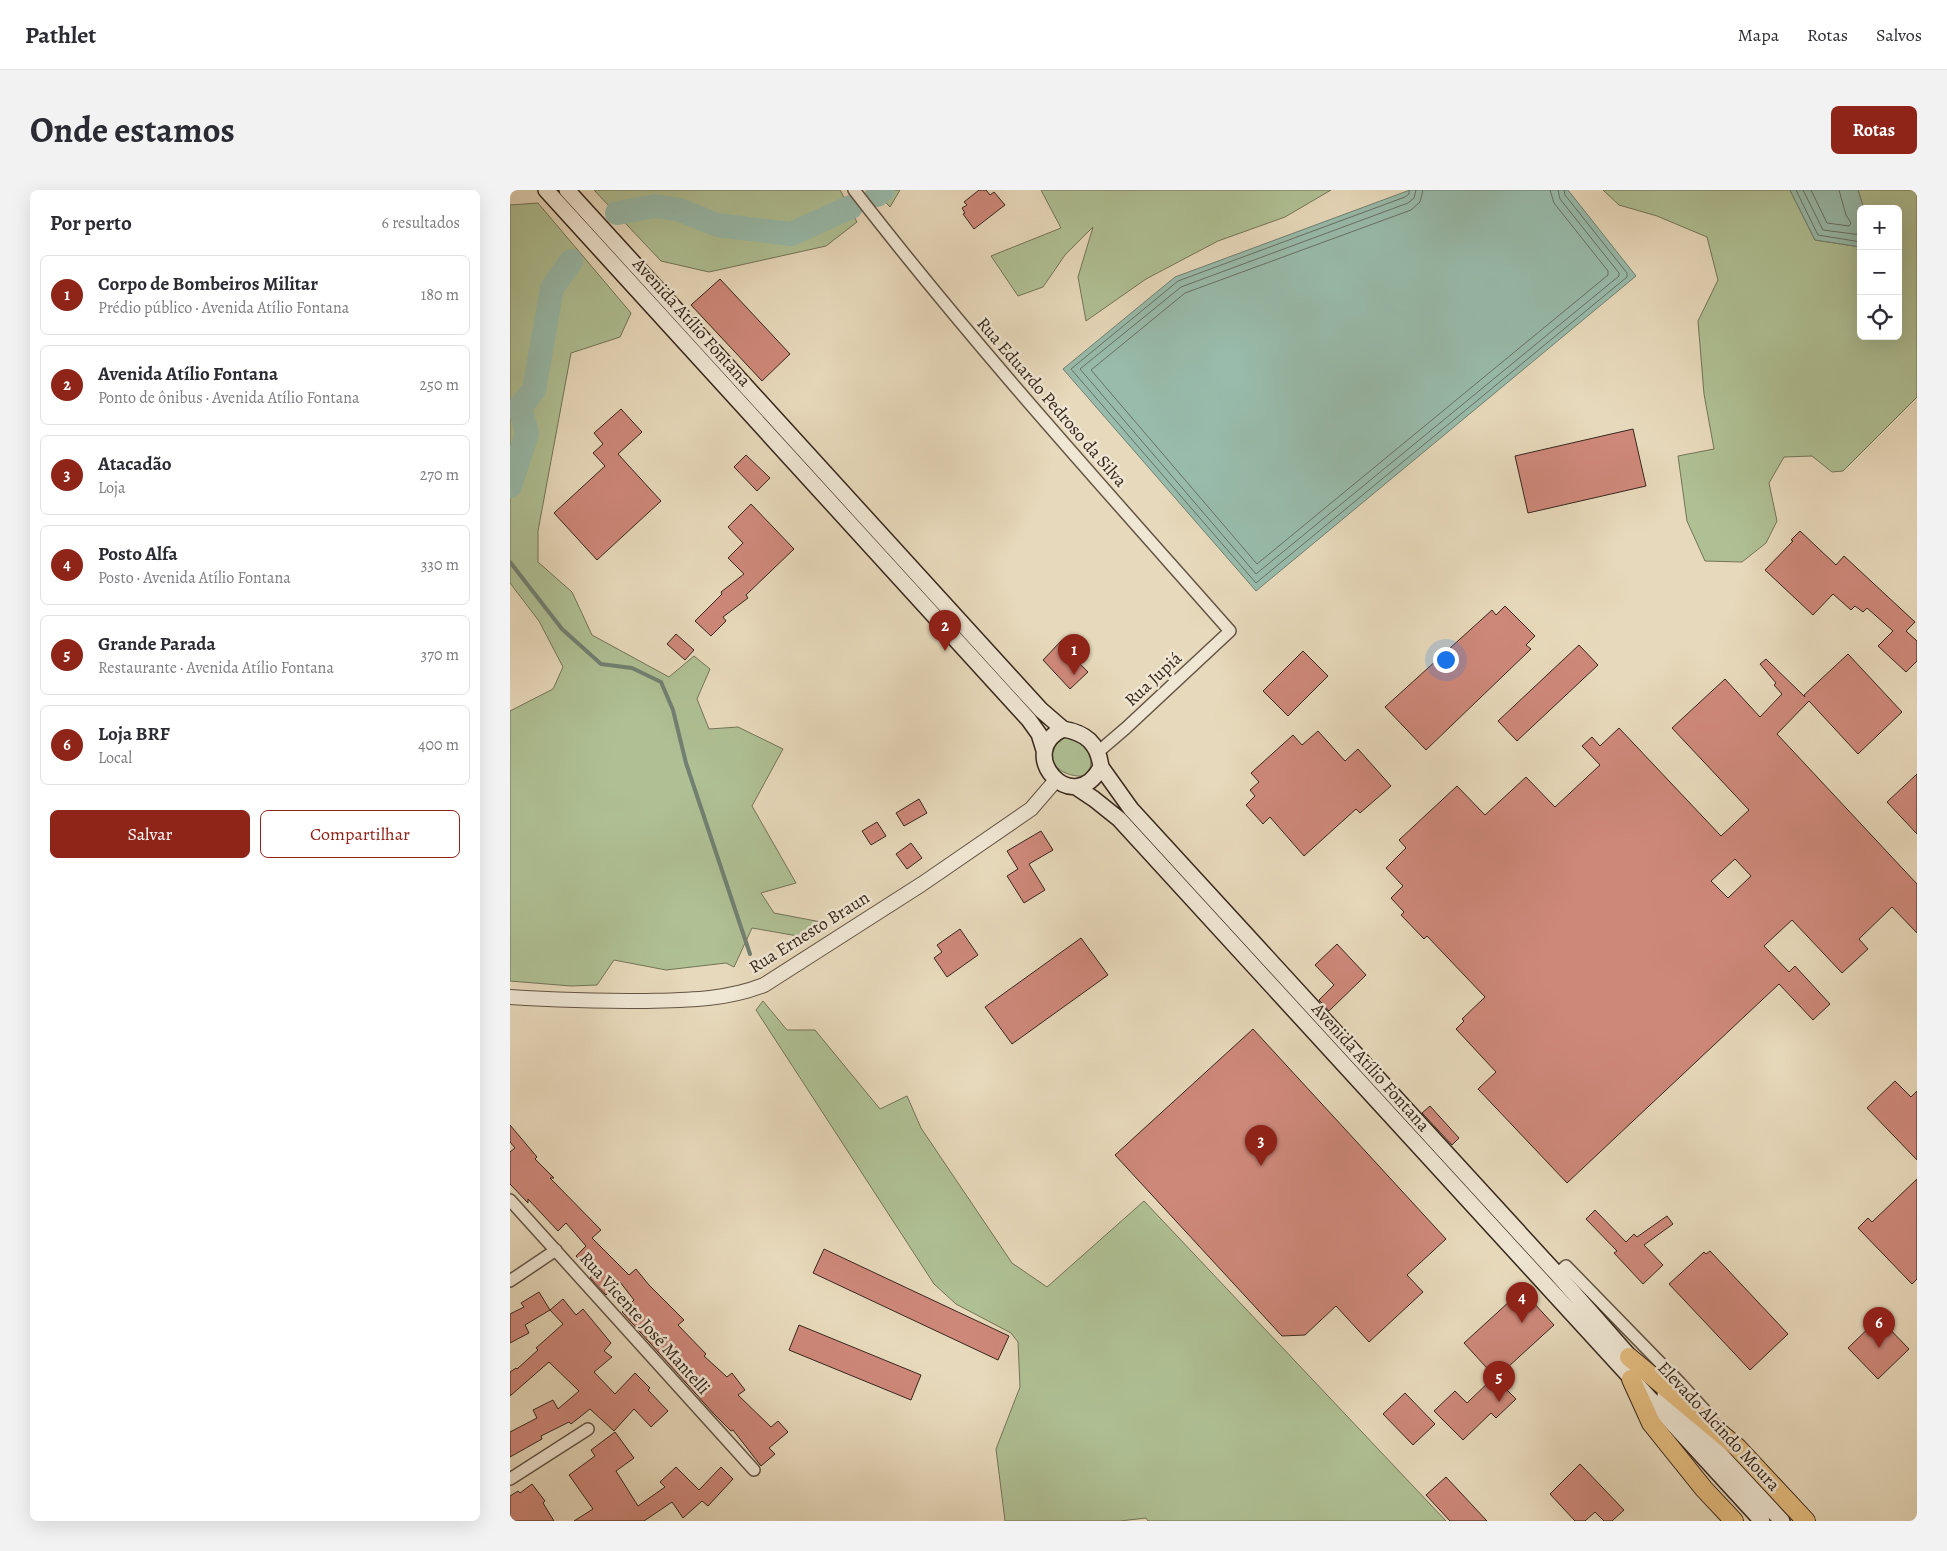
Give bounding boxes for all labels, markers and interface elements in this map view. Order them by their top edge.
text: Pathlet [25,19,96,51]
text: Mapa [1738,23,1779,47]
text: Rotas [1807,23,1848,47]
text: Salvos [1876,23,1922,47]
text: Onde estamos [30,106,235,154]
button: Rotas [1831,106,1917,154]
map controls [1857,205,1902,340]
button: + [1857,205,1902,250]
text: Por perto [50,209,132,237]
text: 6 resultados [382,212,460,234]
button: − [1857,250,1902,295]
street label: Avenida Atílio Fontana [627,252,757,392]
text: Corpo de Bombeiros Militar [98,271,318,297]
text: 1 [64,284,70,306]
text: 180 m [421,284,459,306]
button: locate [1857,295,1902,340]
text: Prédio público · Avenida Atílio Fontana [98,297,349,319]
street label: Rua Eduardo Pedroso da Silva [971,312,1133,493]
text: Avenida Atílio Fontana [98,361,278,387]
text: 2 [63,374,71,396]
text: 250 m [420,374,459,396]
text: Ponto de ônibus · Avenida Atílio Fontana [98,387,360,409]
text: Atacadão [98,451,172,477]
text: 3 [64,464,70,486]
text: 270 m [420,464,459,486]
text: Loja [98,477,126,499]
text: Posto Alfa [98,541,178,567]
text: 4 [63,554,71,576]
text: 330 m [421,554,459,576]
text: Posto · Avenida Atílio Fontana [98,567,291,589]
pin: 2 [929,610,961,651]
text: Grande Parada [98,631,216,657]
pin: 1 [1058,634,1090,675]
text: 5 [64,644,70,666]
text: 370 m [421,644,459,666]
street label: Rua Jupiá [1119,646,1187,712]
your location [1433,647,1459,673]
text: Restaurante · Avenida Atílio Fontana [98,657,334,679]
text: Loja BRF [98,721,170,747]
text: 6 [63,734,71,756]
text: 400 m [418,734,459,756]
text: Local [98,747,132,769]
button: Salvar [50,810,250,858]
button: Compartilhar [260,810,460,858]
street label: Rua Ernesto Braun [744,885,874,979]
street label: Avenida Atílio Fontana [1306,997,1436,1137]
pin: 3 [1245,1125,1277,1166]
street label: Rua Vicente José Mantelli [574,1246,716,1400]
pin: 4 [1506,1282,1538,1323]
pin: 6 [1863,1307,1895,1348]
street label: Elevado Alcindo Moura [1652,1356,1786,1497]
pin: 5 [1483,1361,1515,1402]

